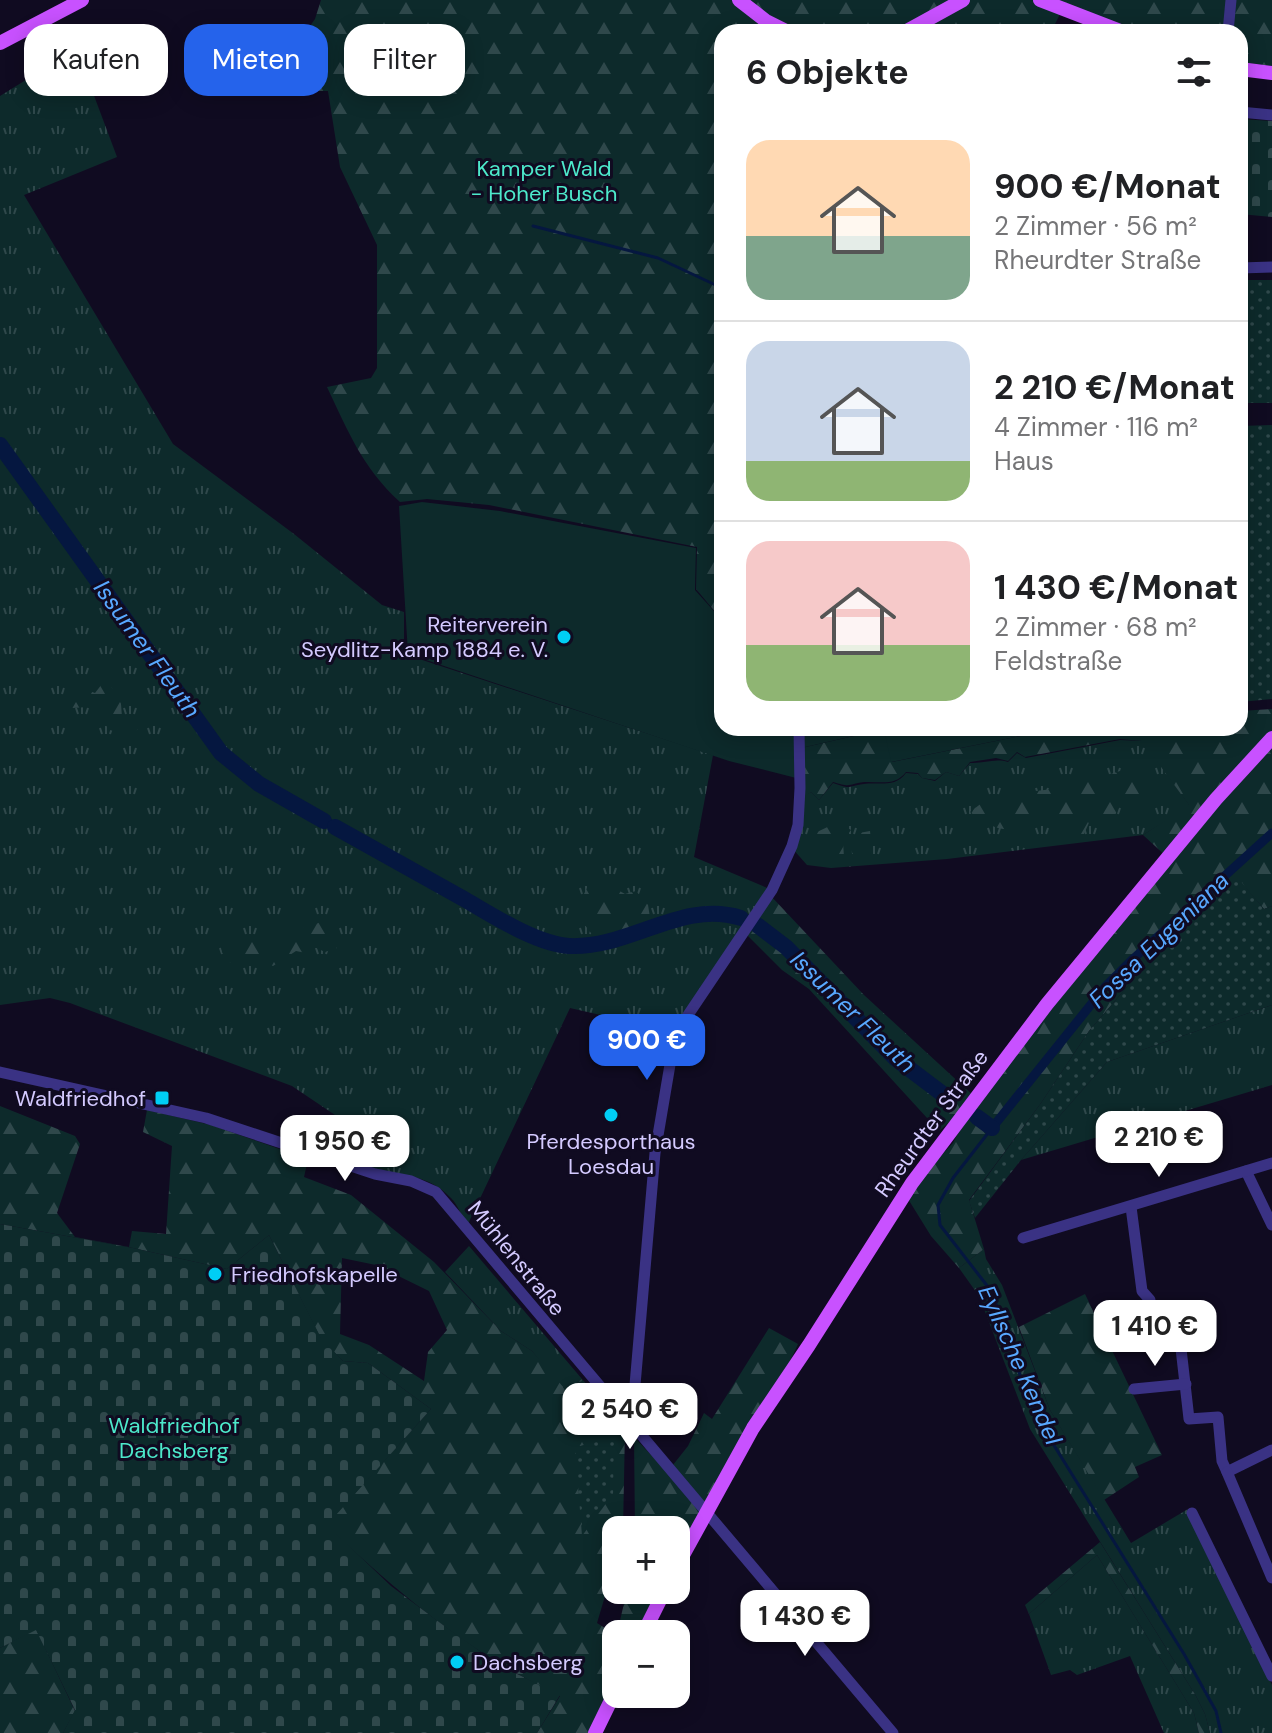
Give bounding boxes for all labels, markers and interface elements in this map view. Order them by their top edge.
chip: Kaufen [24,24,168,96]
chip: Mieten [184,24,328,96]
chip: Filter [344,24,465,96]
text: 6 Objekte [746,50,909,95]
icon: filters [1172,50,1216,94]
park label: Kamper Wald - Hoher Busch [470,154,618,208]
text: 900 €/Monat [994,164,1221,209]
icon: home [810,172,906,268]
text: 2 Zimmer · 56 m² [994,209,1197,243]
text: Rheurdter Straße [994,243,1201,277]
text: 2 210 €/Monat [994,365,1235,410]
icon: home [810,373,906,469]
text: 4 Zimmer · 116 m² [994,410,1198,444]
text: Haus [994,444,1054,478]
text: 1 430 €/Monat [994,565,1238,610]
icon: home [810,573,906,669]
water label: Issumer Fleuth [87,574,208,724]
place label: Reiterverein Seydlitz-Kamp 1884 e. V. [301,610,548,664]
text: 2 Zimmer · 68 m² [994,610,1197,644]
marker: Reiterverein Seydlitz-Kamp 1884 e. V. [555,628,573,646]
text: Feldstraße [994,644,1122,678]
water label: Fossa Eugeniana [1082,865,1236,1015]
water label: Issumer Fleuth [784,944,923,1079]
pin: 900 € [591,1014,703,1082]
text: 900 € [607,1023,687,1057]
street label: Rheurdter Straße [868,1044,995,1203]
place label: Waldfriedhof [15,1084,146,1113]
marker: Waldfriedhof [153,1089,171,1107]
marker: Pferdesporthaus Loesdau [602,1106,620,1124]
pin: 2 210 € [1085,1111,1233,1179]
pin: 1 950 € [271,1115,419,1183]
text: 2 210 € [1114,1120,1204,1154]
text: 1 950 € [298,1124,392,1158]
place label: Pferdesporthaus Loesdau [526,1127,696,1181]
street label: Mühlenstraße [461,1195,572,1322]
place label: Friedhofskapelle [231,1260,398,1289]
marker: Friedhofskapelle [206,1265,224,1283]
water label: Eyllsche Kendel [971,1280,1070,1450]
pin: 1 410 € [1081,1300,1229,1368]
text: 1 410 € [1112,1309,1198,1343]
pin: 2 540 € [556,1383,704,1451]
text: 2 540 € [580,1392,680,1426]
park label: Waldfriedhof Dachsberg [108,1411,240,1465]
map controls [602,1516,690,1708]
button: + [602,1516,690,1604]
pin: 1 430 € [731,1590,879,1658]
text: 1 430 € [758,1599,852,1633]
button: − [602,1620,690,1708]
place label: Dachsberg [473,1648,583,1677]
marker: Dachsberg [448,1653,466,1671]

